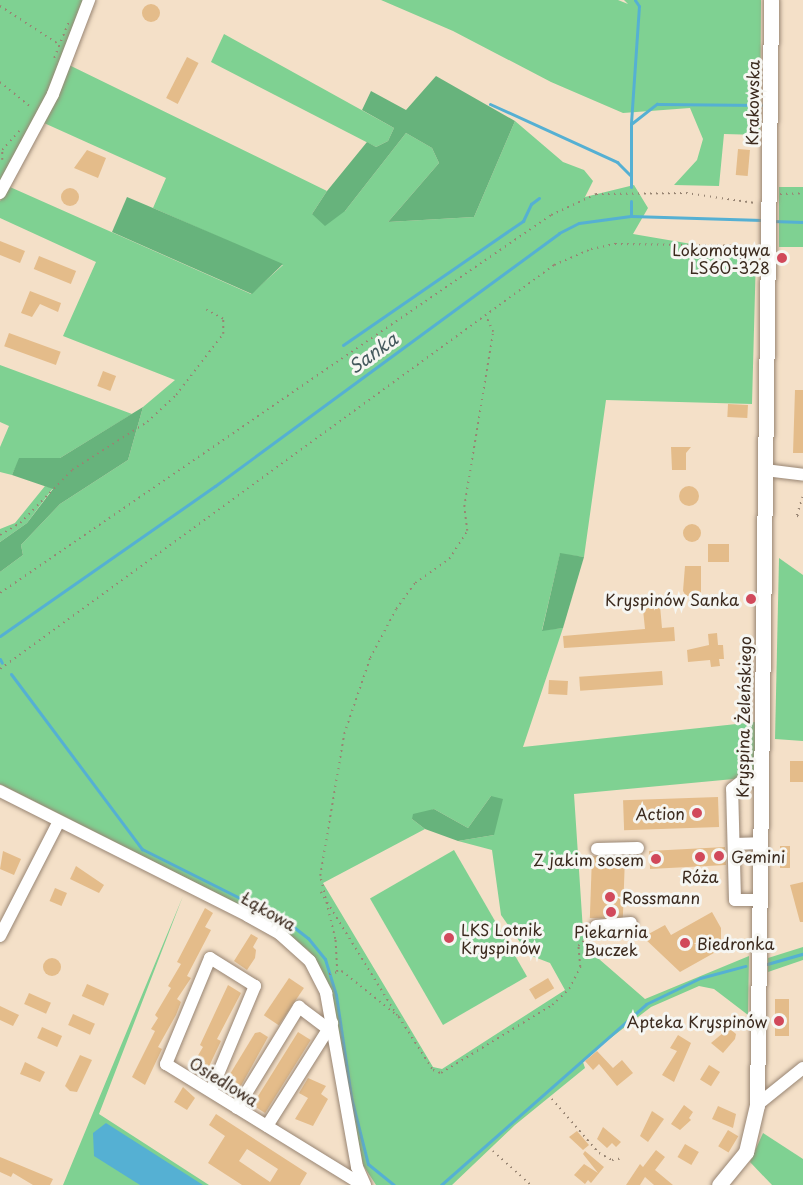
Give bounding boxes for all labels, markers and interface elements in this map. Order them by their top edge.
street label: Krakowska [742,60,762,146]
place label: Lokomotywa LS60-328 [672,239,770,277]
marker: Lokomotywa LS60-328 [775,251,789,265]
water label: Sanka [344,328,402,378]
place label: Kryspinów Sanka [605,589,739,609]
marker: Kryspinów Sanka [744,592,758,606]
street label: Kryspina Żeleńskiego [732,636,754,798]
place label: Action [636,803,685,823]
marker: Action [690,806,704,820]
place label: Gemini [731,846,785,866]
place label: Z jakim sosem [533,849,644,869]
marker: Gemini [712,849,726,863]
marker: Róża [693,850,707,864]
marker: Z jakim sosem [649,852,663,866]
place label: Róża [682,866,718,886]
place label: Rossmann [622,887,700,907]
street label: Łąkowa [238,888,300,934]
marker: Rossmann [603,890,617,904]
marker: Piekarnia Buczek [604,905,618,919]
place label: LKS Lotnik Kryspinów [461,919,544,957]
place label: Piekarnia Buczek [574,921,648,959]
marker: LKS Lotnik Kryspinów [442,931,456,945]
place label: Biedronka [697,933,775,953]
marker: Biedronka [678,936,692,950]
place label: Apteka Kryspinów [626,1011,767,1031]
marker: Apteka Kryspinów [772,1014,786,1028]
street label: Osiedlowa [186,1052,262,1110]

